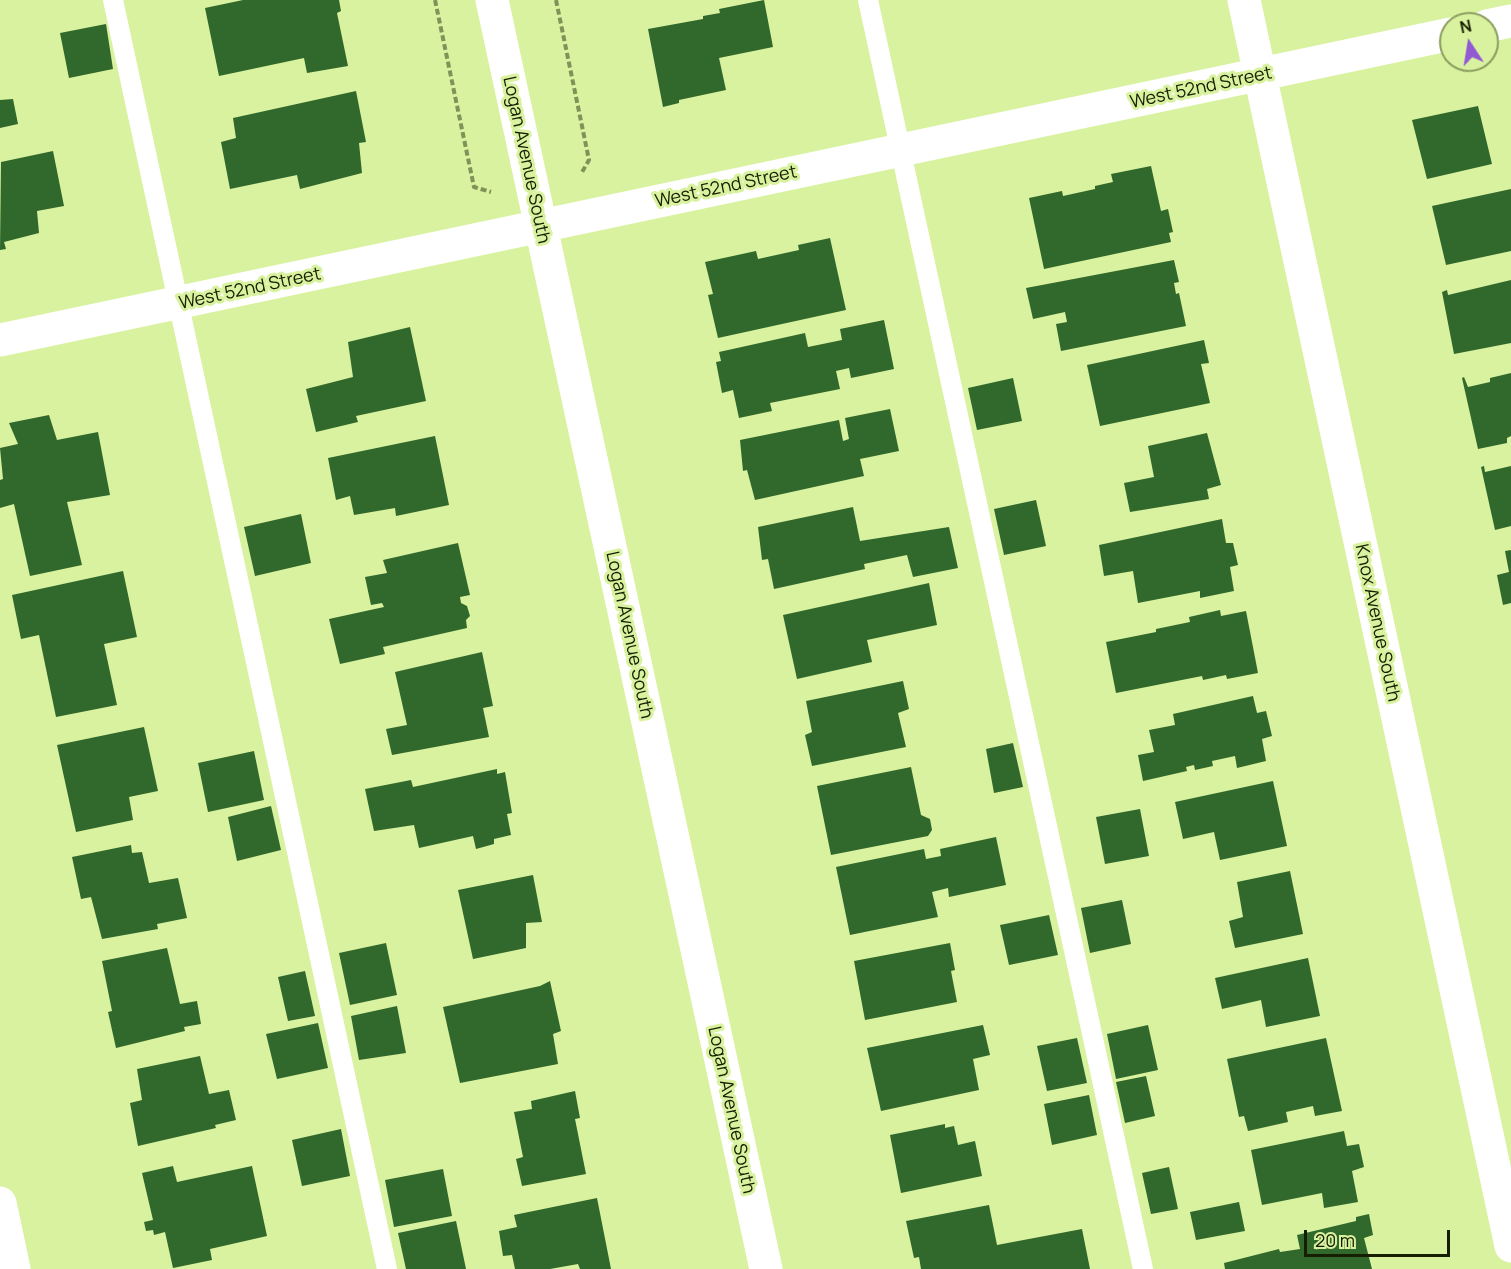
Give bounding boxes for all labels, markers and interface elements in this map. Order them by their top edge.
north arrow [1439,12,1499,72]
text: N [1458,14,1474,38]
street label: West 52nd Street [1128,62,1274,114]
street label: Logan Avenue South [498,74,554,246]
street label: West 52nd Street [653,161,799,213]
street label: West 52nd Street [177,263,323,315]
street label: Knox Avenue South [1350,542,1404,704]
street label: Logan Avenue South [601,549,657,721]
street label: Logan Avenue South [703,1024,759,1196]
scale bar [1307,1218,1452,1256]
text: 20 m [1315,1228,1355,1252]

